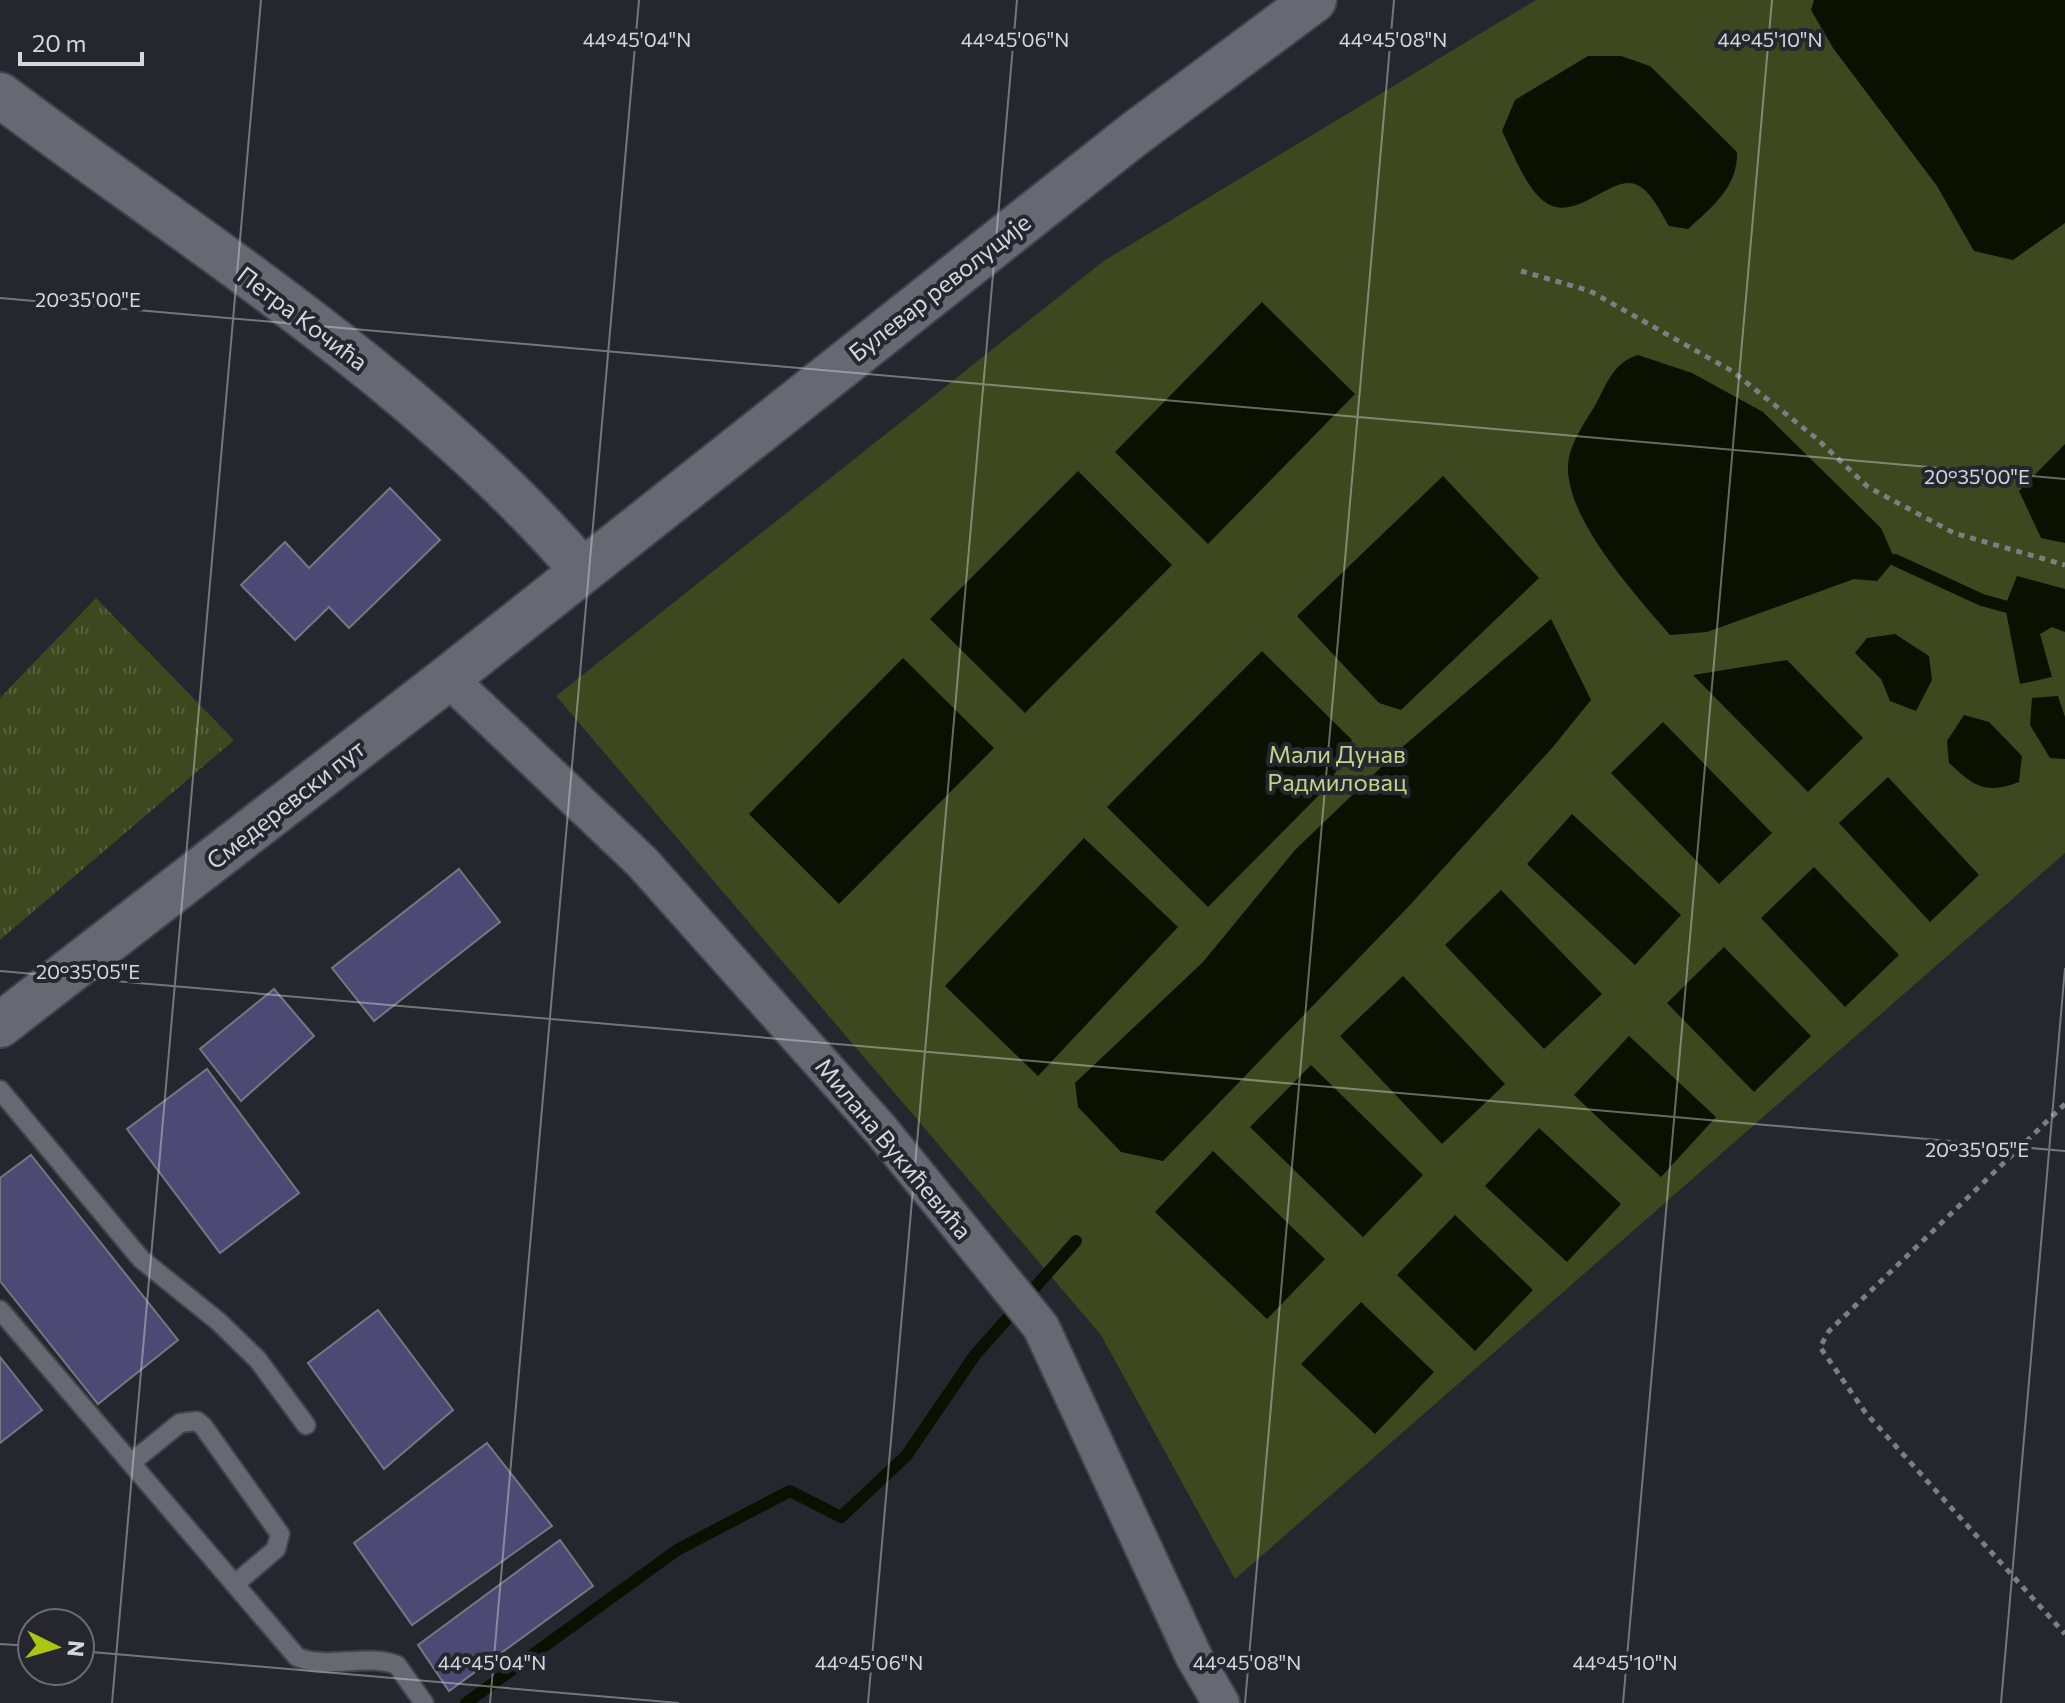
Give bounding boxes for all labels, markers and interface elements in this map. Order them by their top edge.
scale bar [20,16,142,66]
text: 44°45'04"N [583,27,691,51]
text: 44°45'06"N [961,27,1069,51]
text: 44°45'08"N [1339,27,1447,51]
text: 44°45'10"N [1717,27,1823,51]
text: 20 m [32,28,86,57]
street label: Булевар револуције [842,207,1036,367]
street label: Петра Кочића [232,260,374,376]
text: 20°35'00"E [35,287,141,311]
text: 20°35'00"E [1924,464,2030,488]
street label: Смедеревски пут [200,733,370,875]
park label: Мали Дунав Радмиловац [1267,739,1407,796]
text: 20°35'05"E [36,959,140,983]
street label: Милана Вукићевића [810,1052,978,1244]
text: 20°35'05"E [1925,1137,2029,1161]
north arrow [16,1607,96,1687]
text: N [62,1639,91,1658]
text: 44°45'04"N [438,1650,546,1674]
text: 44°45'06"N [815,1650,923,1674]
text: 44°45'08"N [1193,1650,1301,1674]
text: 44°45'10"N [1572,1650,1678,1674]

